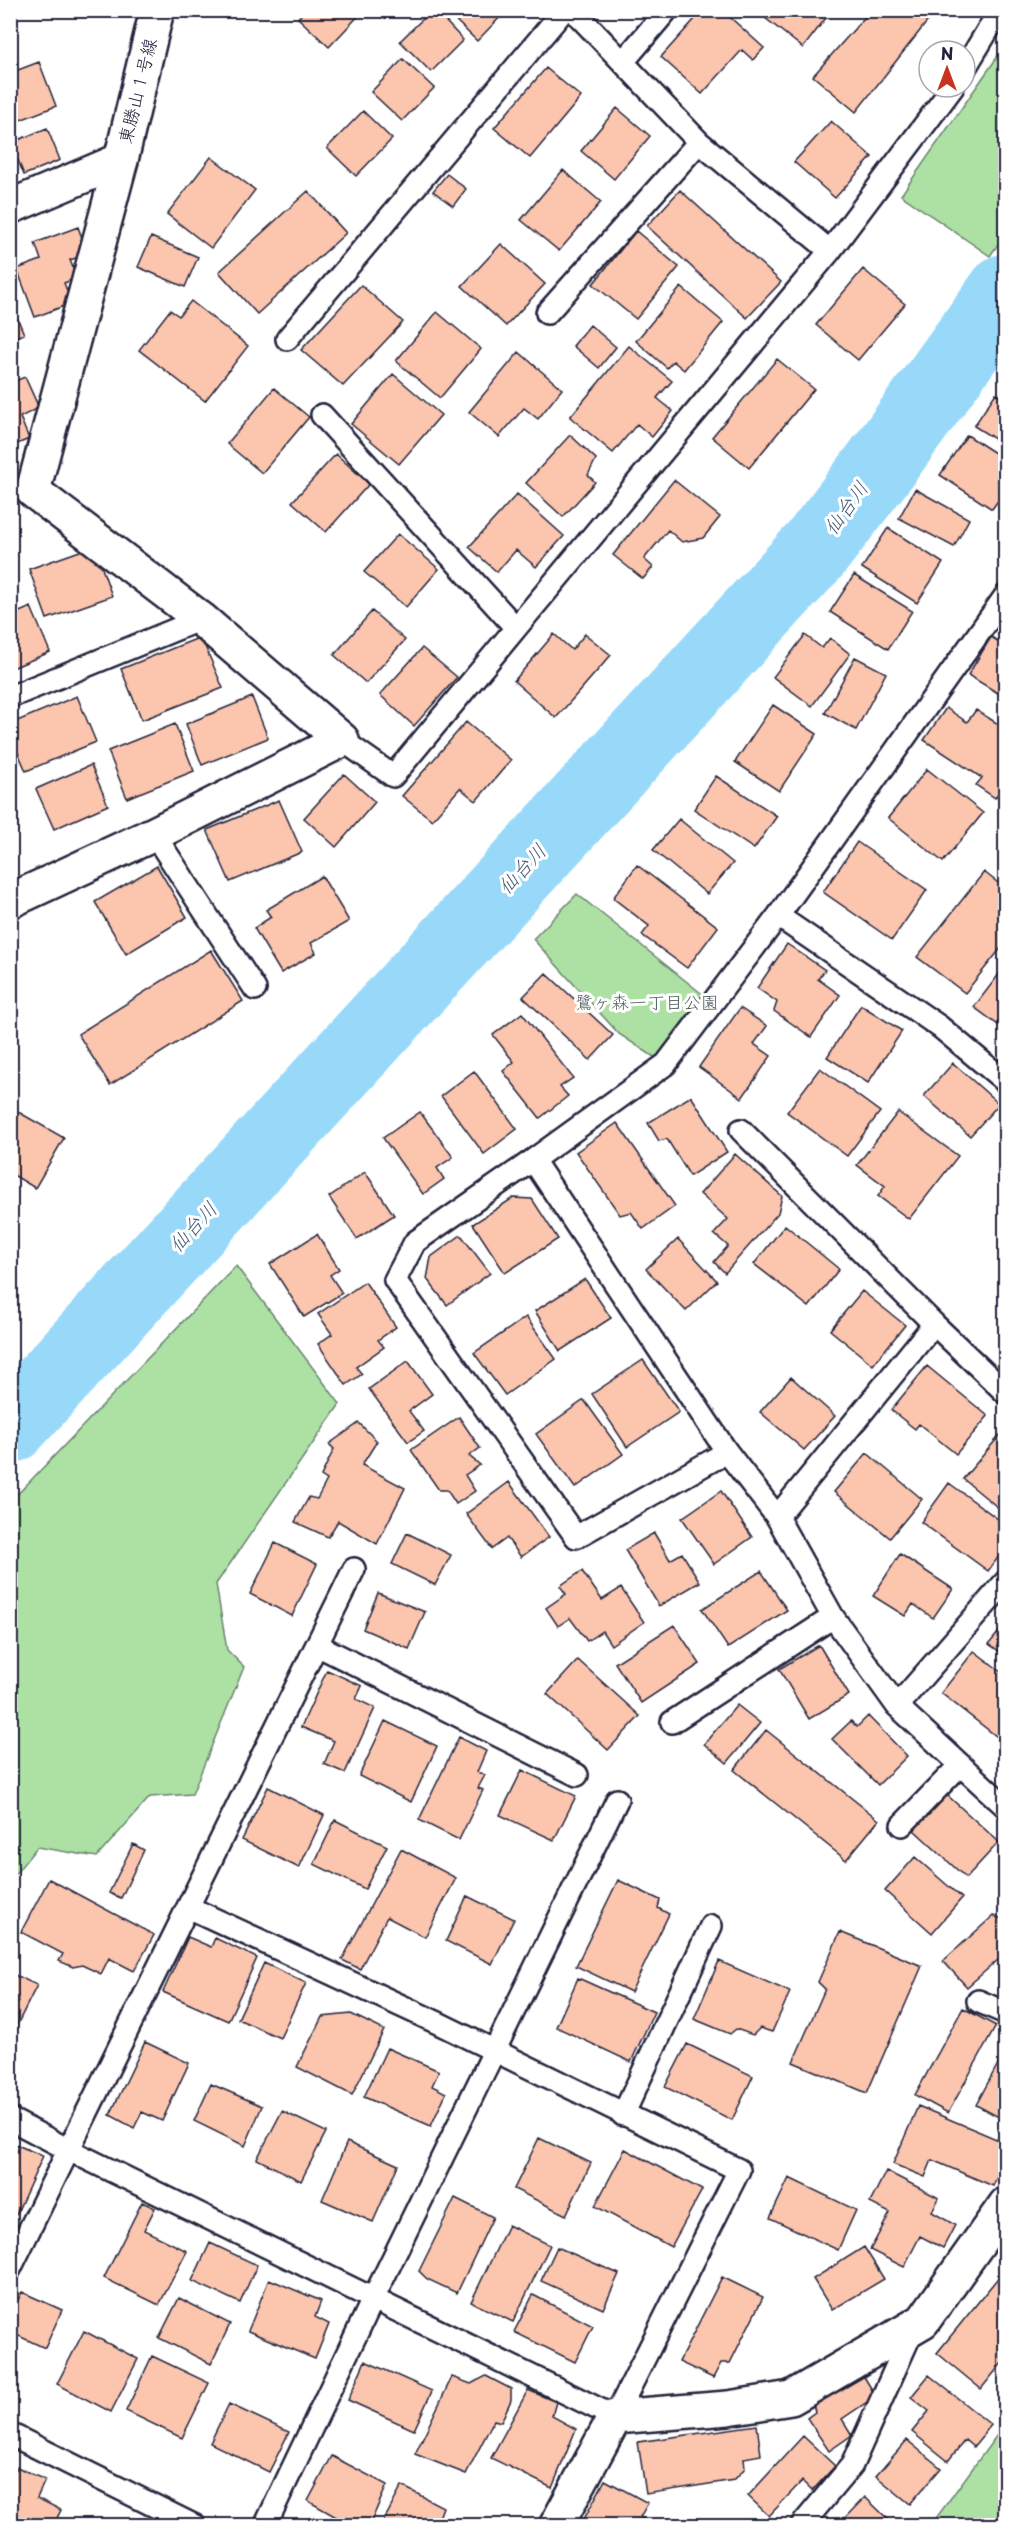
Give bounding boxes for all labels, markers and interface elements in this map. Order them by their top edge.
street label: 東勝山１号線 [110,35,163,146]
north arrow [917,39,977,99]
text: N [941,41,953,65]
water label: 仙台川 [815,474,875,540]
water label: 仙台川 [490,836,553,900]
park label: 鷺ヶ森一丁目公園 [575,988,719,1015]
water label: 仙台川 [161,1194,224,1258]

